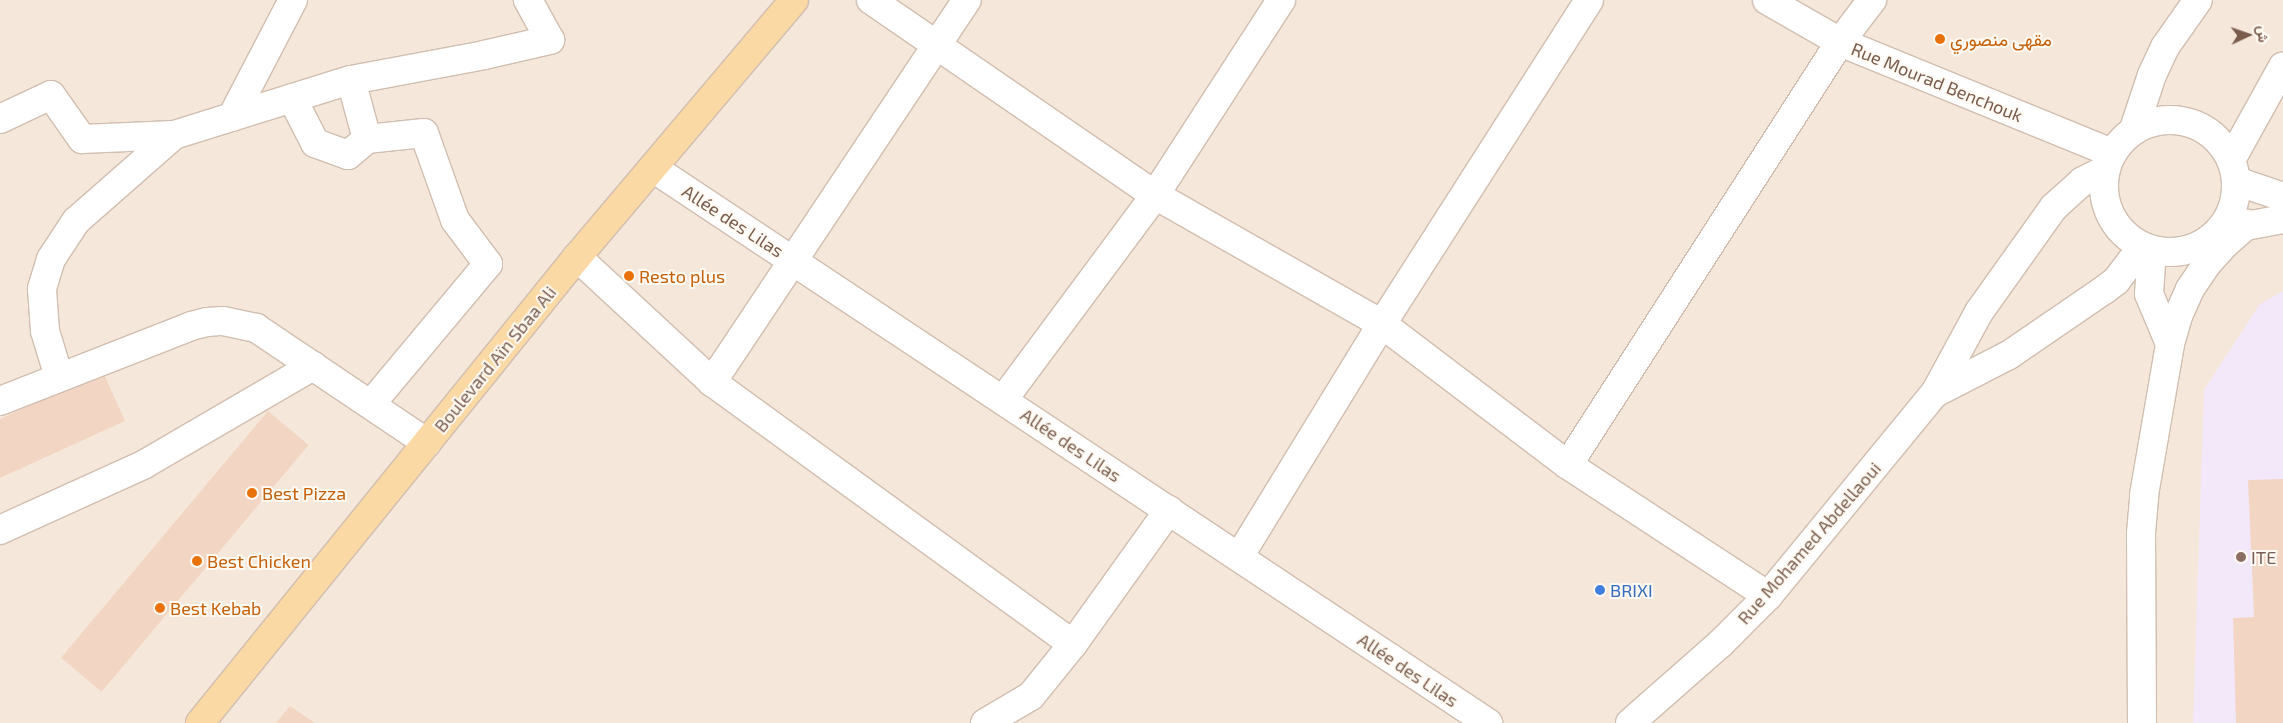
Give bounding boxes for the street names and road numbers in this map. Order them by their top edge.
street label: Rue Mourad Benchouk [1848,38,2026,126]
street label: Allée des Lilas [678,180,788,262]
street label: Boulevard Aïn Sbaa Ali [429,281,561,437]
street label: Allée des Lilas [1017,403,1125,487]
street label: Rue Mohamed Abdellaoui [1733,457,1885,629]
street label: Allée des Lilas [1354,628,1462,712]

